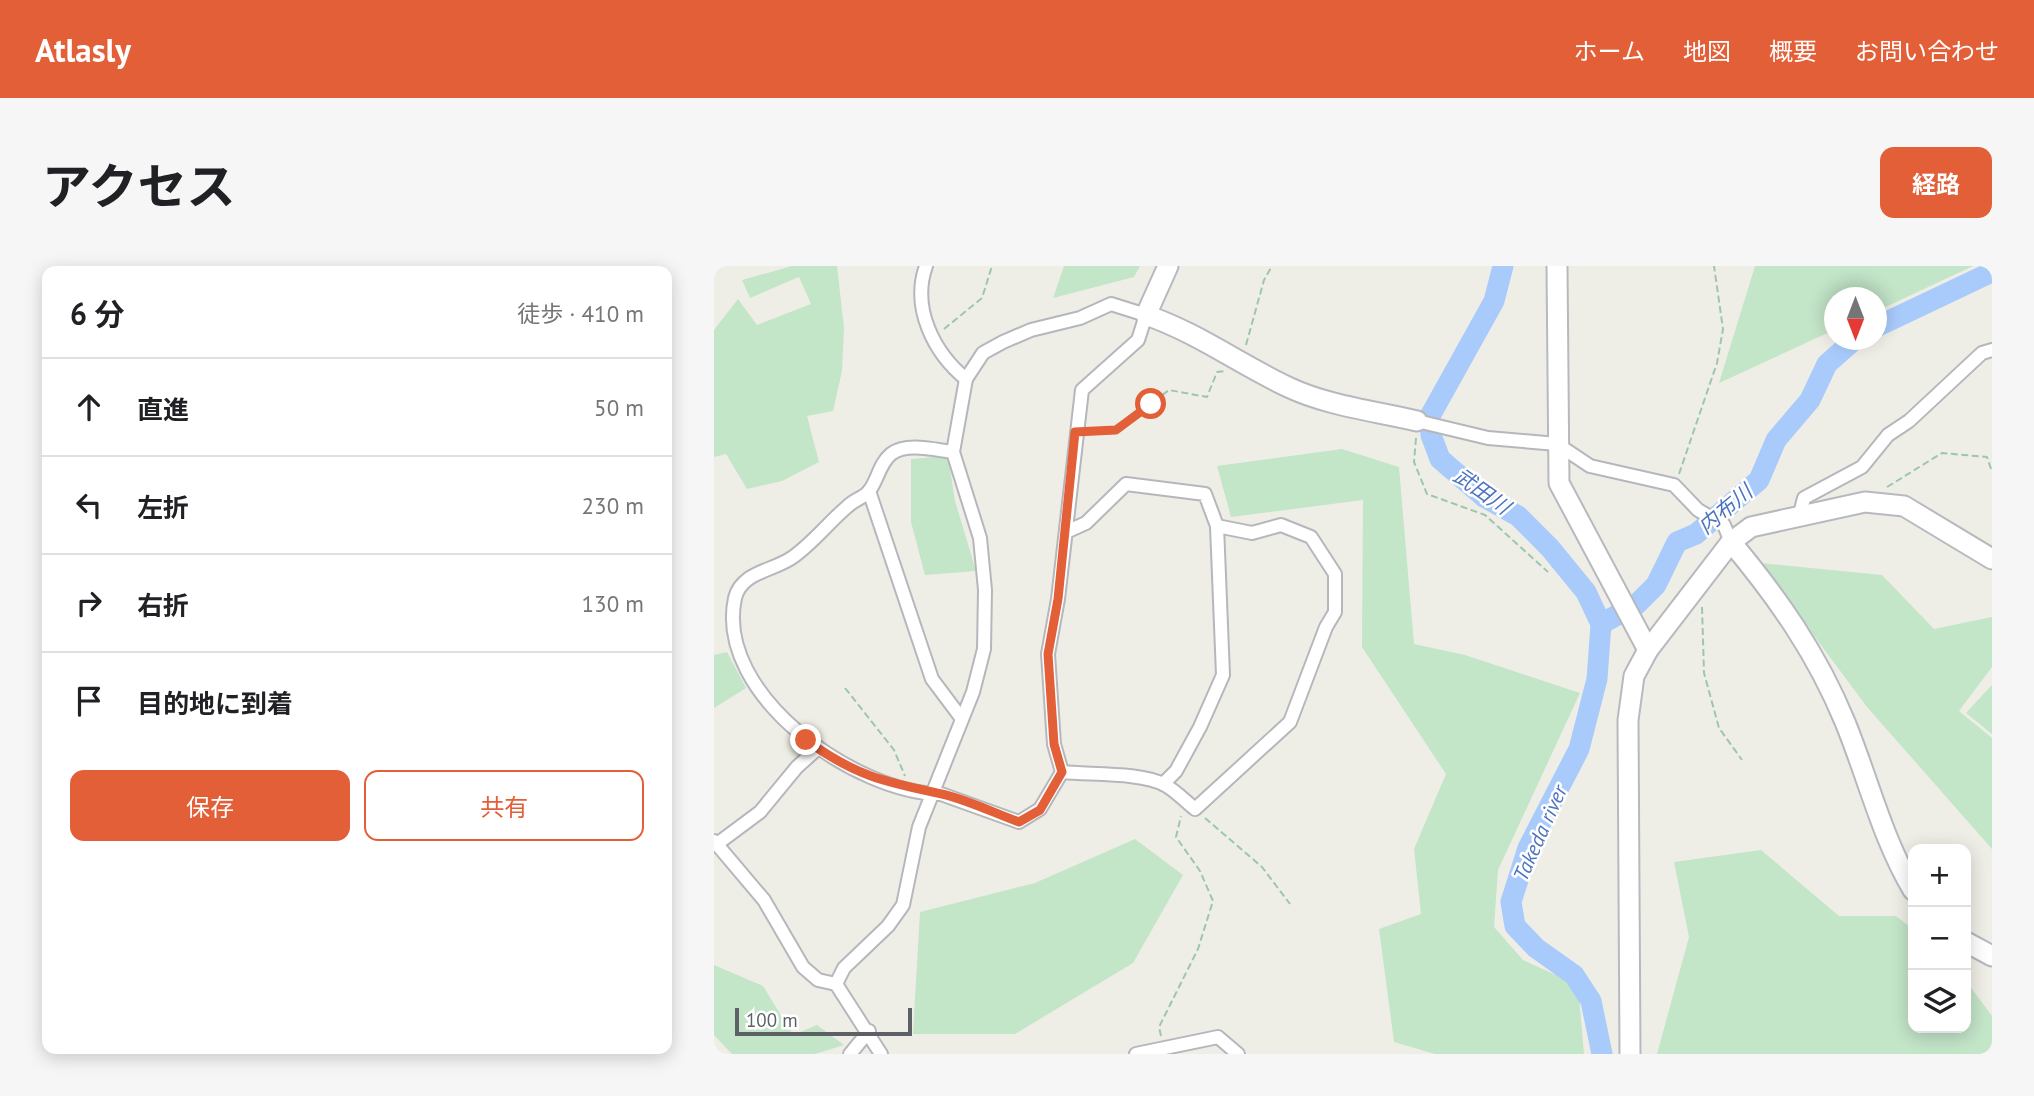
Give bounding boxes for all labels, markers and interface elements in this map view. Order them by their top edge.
text: Atlasly [35,28,131,71]
text: ホーム [1574,36,1645,67]
text: 地図 [1683,36,1731,67]
text: 概要 [1769,36,1817,67]
text: お問い合わせ [1855,36,1999,67]
button: 経路 [1880,147,1992,218]
text: アクセス [42,154,236,218]
north arrow [1824,287,1887,350]
text: 6 分 [70,294,125,333]
text: 徒歩 · 410 m [517,299,644,328]
icon: ahead [70,388,108,426]
route start [1135,388,1166,419]
text: 直進 [137,393,189,426]
text: 50 m [594,393,644,422]
water label: 武田川 [1448,462,1517,521]
water label: 内布川 [1692,477,1759,540]
icon: left [70,486,108,524]
text: 左折 [137,491,189,524]
text: 230 m [582,491,644,520]
icon: right [70,584,108,622]
text: 右折 [137,589,189,622]
text: 130 m [582,589,644,618]
icon: arrive [70,682,108,720]
text: 目的地に到着 [137,687,293,720]
route end [790,724,821,755]
button: 保存 [70,770,350,841]
button: 共有 [364,770,644,841]
water label: Takeda river [1507,779,1574,885]
map controls [1908,844,1971,1033]
button: + [1908,844,1971,907]
button: − [1908,907,1971,970]
button: layers [1908,970,1971,1033]
scale bar [735,1005,912,1037]
text: 100 m [746,1008,798,1032]

